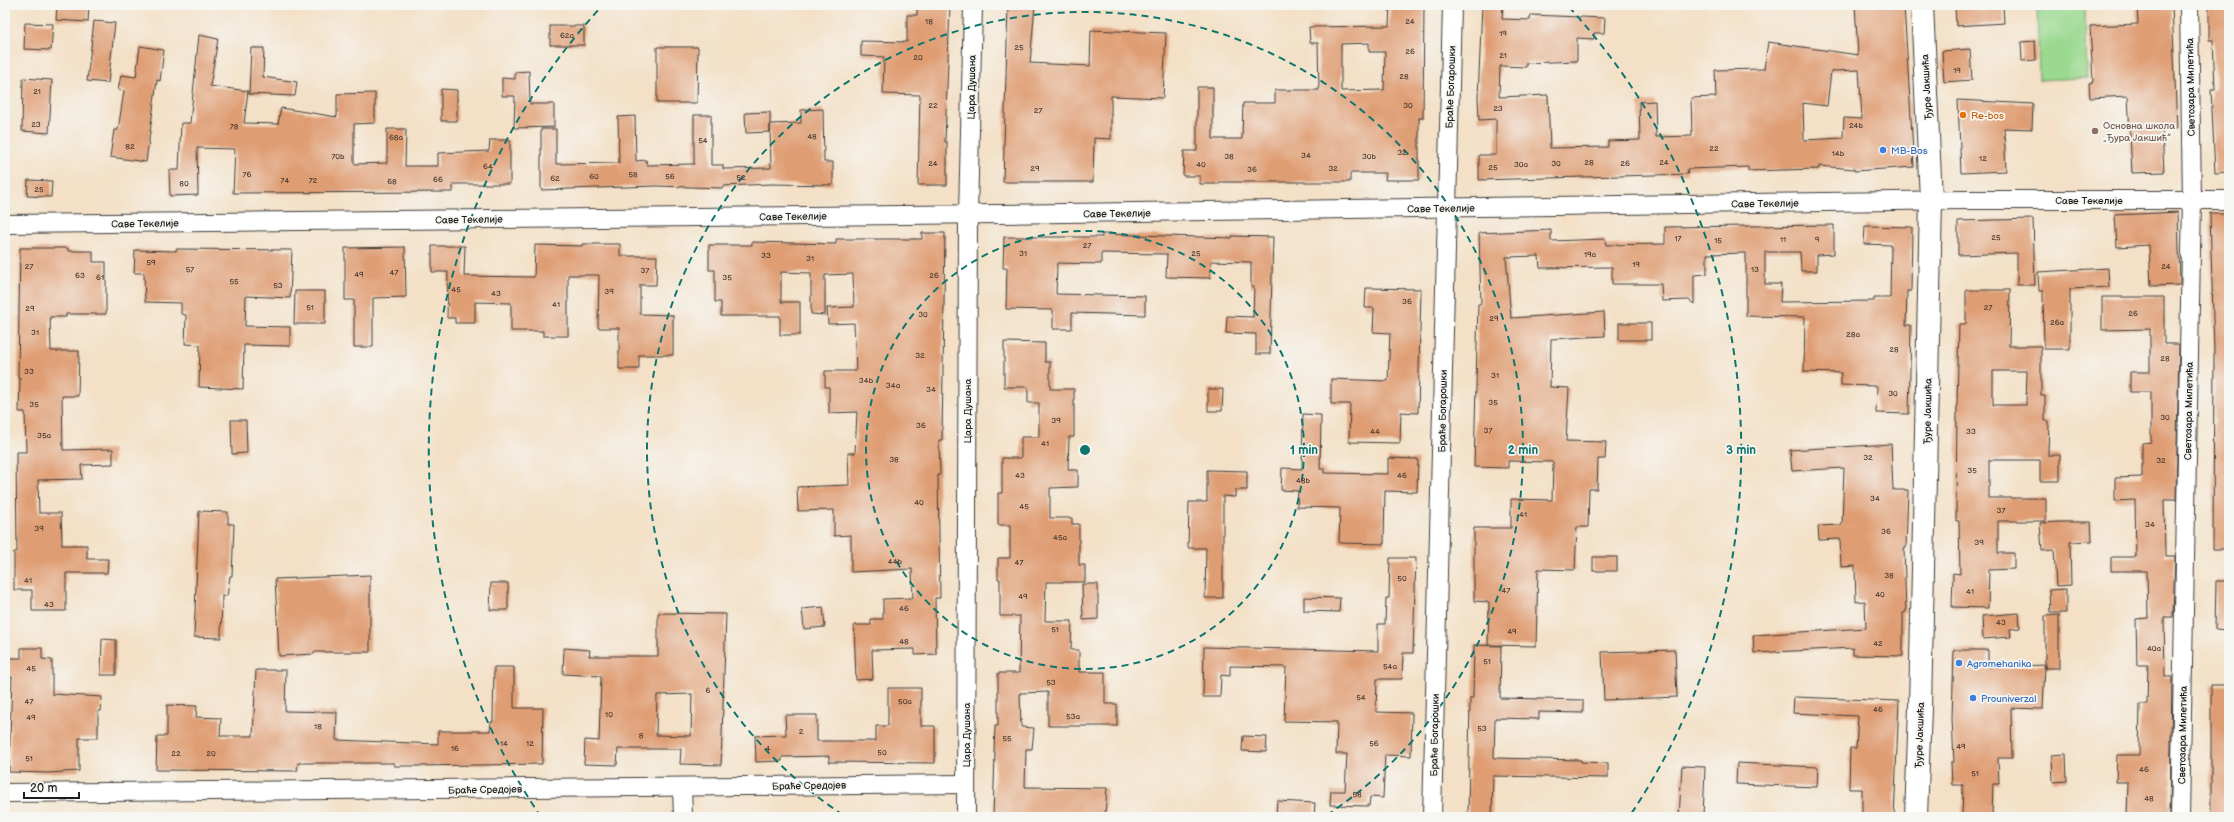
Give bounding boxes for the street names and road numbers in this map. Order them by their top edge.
street label: Светозара Милетића [2184,38,2198,136]
street label: Браће Богарошки [1444,45,1458,129]
street label: Цара Душана [965,54,979,119]
street label: Ђуре Јакшића [1919,54,1935,120]
street label: Саве Текелије [2055,195,2123,207]
street label: Саве Текелије [1731,197,1799,211]
street label: Саве Текелије [1407,202,1475,216]
street label: Саве Текелије [1083,207,1151,221]
street label: Саве Текелије [759,210,827,224]
street label: Саве Текелије [435,213,503,227]
street label: Саве Текелије [111,217,179,231]
street label: Светозара Милетића [2182,362,2196,460]
street label: Браће Богарошки [1436,369,1450,453]
street label: Ђуре Јакшића [1921,378,1935,444]
street label: Цара Душана [962,379,974,443]
street label: Светозара Милетића [2176,686,2190,784]
street label: Браће Богарошки [1428,693,1442,777]
street label: Ђуре Јакшића [1913,702,1927,768]
street label: Цара Душана [961,703,973,767]
street label: Браће Средојев [772,779,847,793]
street label: Браће Средојев [448,783,523,797]

